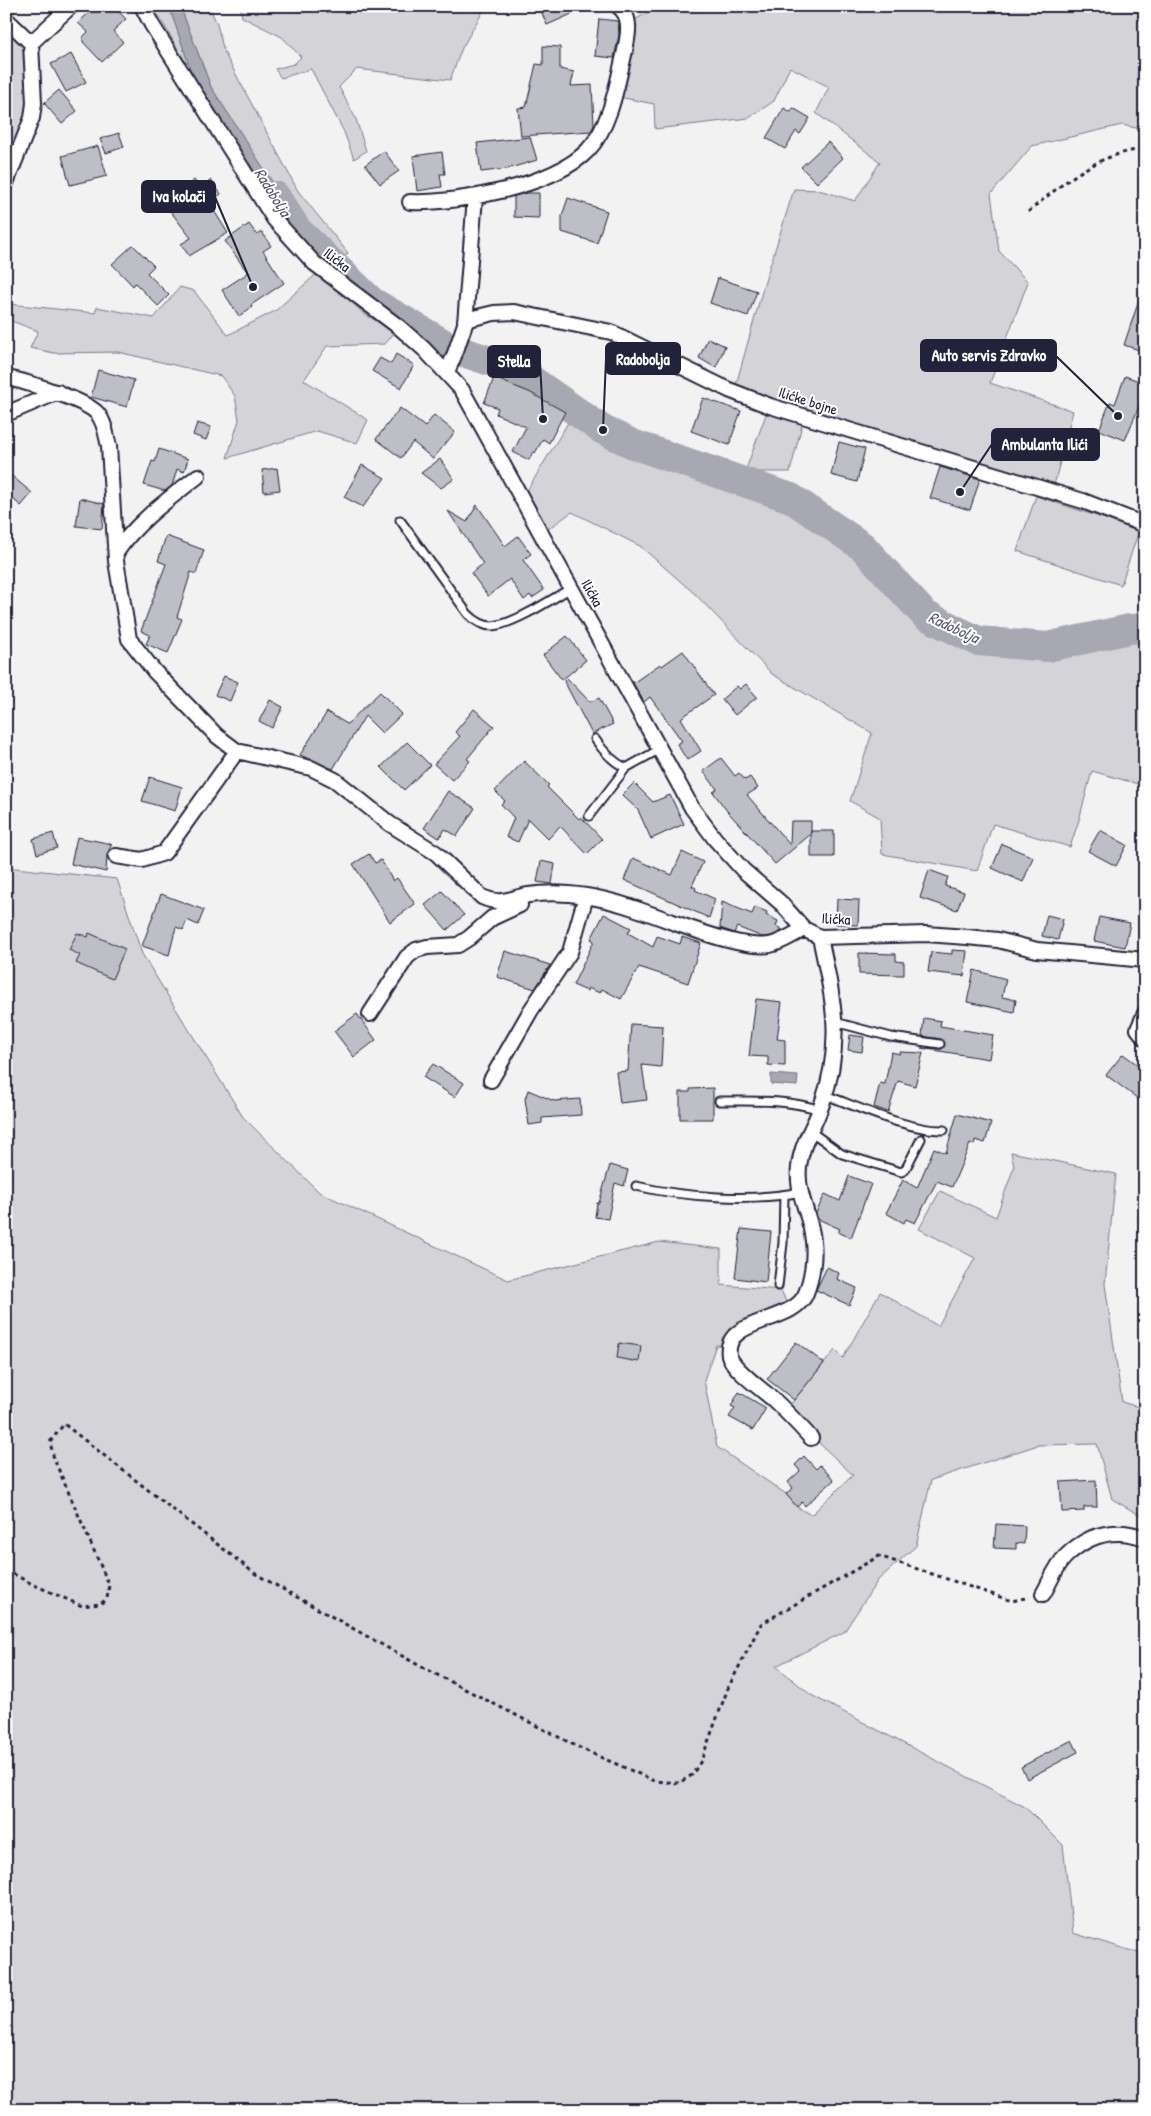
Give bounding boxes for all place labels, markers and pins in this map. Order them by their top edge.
callout: Iva kolači [142,181,215,212]
callout: Auto servis Zdravko [921,340,1056,371]
callout: Radobolja [606,343,680,374]
callout: Stella [488,346,540,377]
callout: Ambulanta Ilići [992,429,1099,460]

